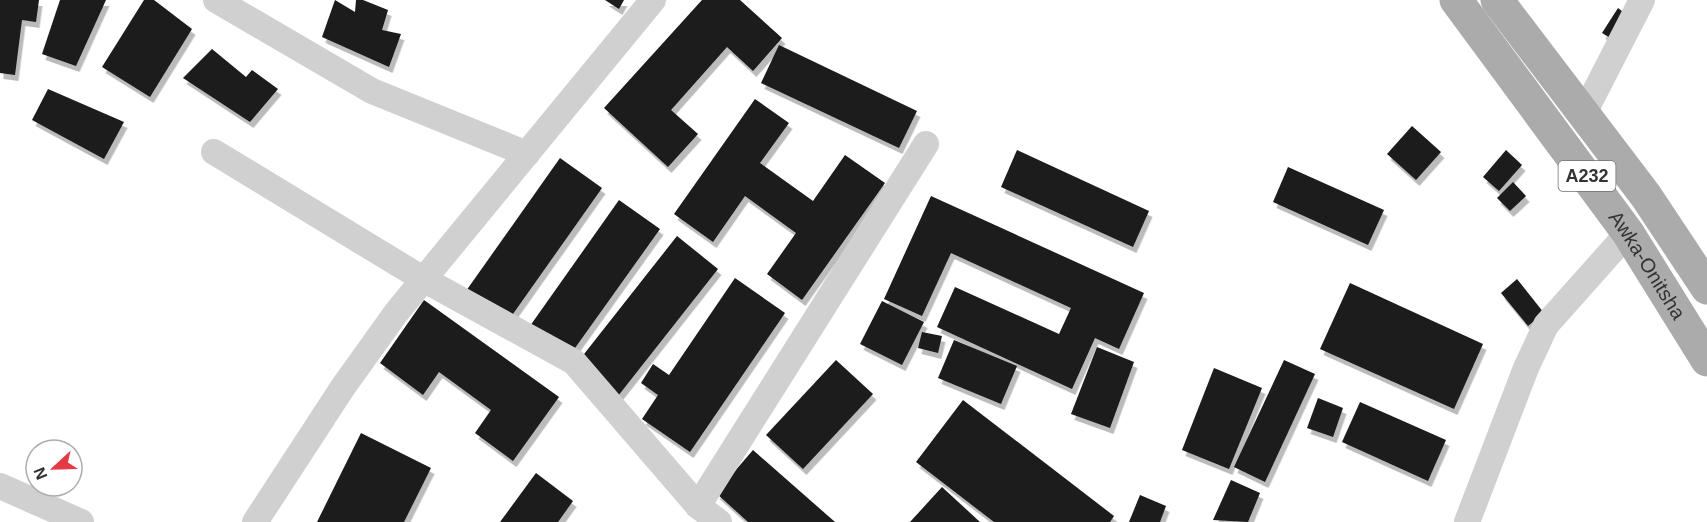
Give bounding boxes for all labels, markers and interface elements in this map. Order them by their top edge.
road number: A232 [1558,161,1616,191]
street label: Awka-Onitsha [1604,207,1690,324]
north arrow [24,438,84,498]
text: N [31,465,51,482]

